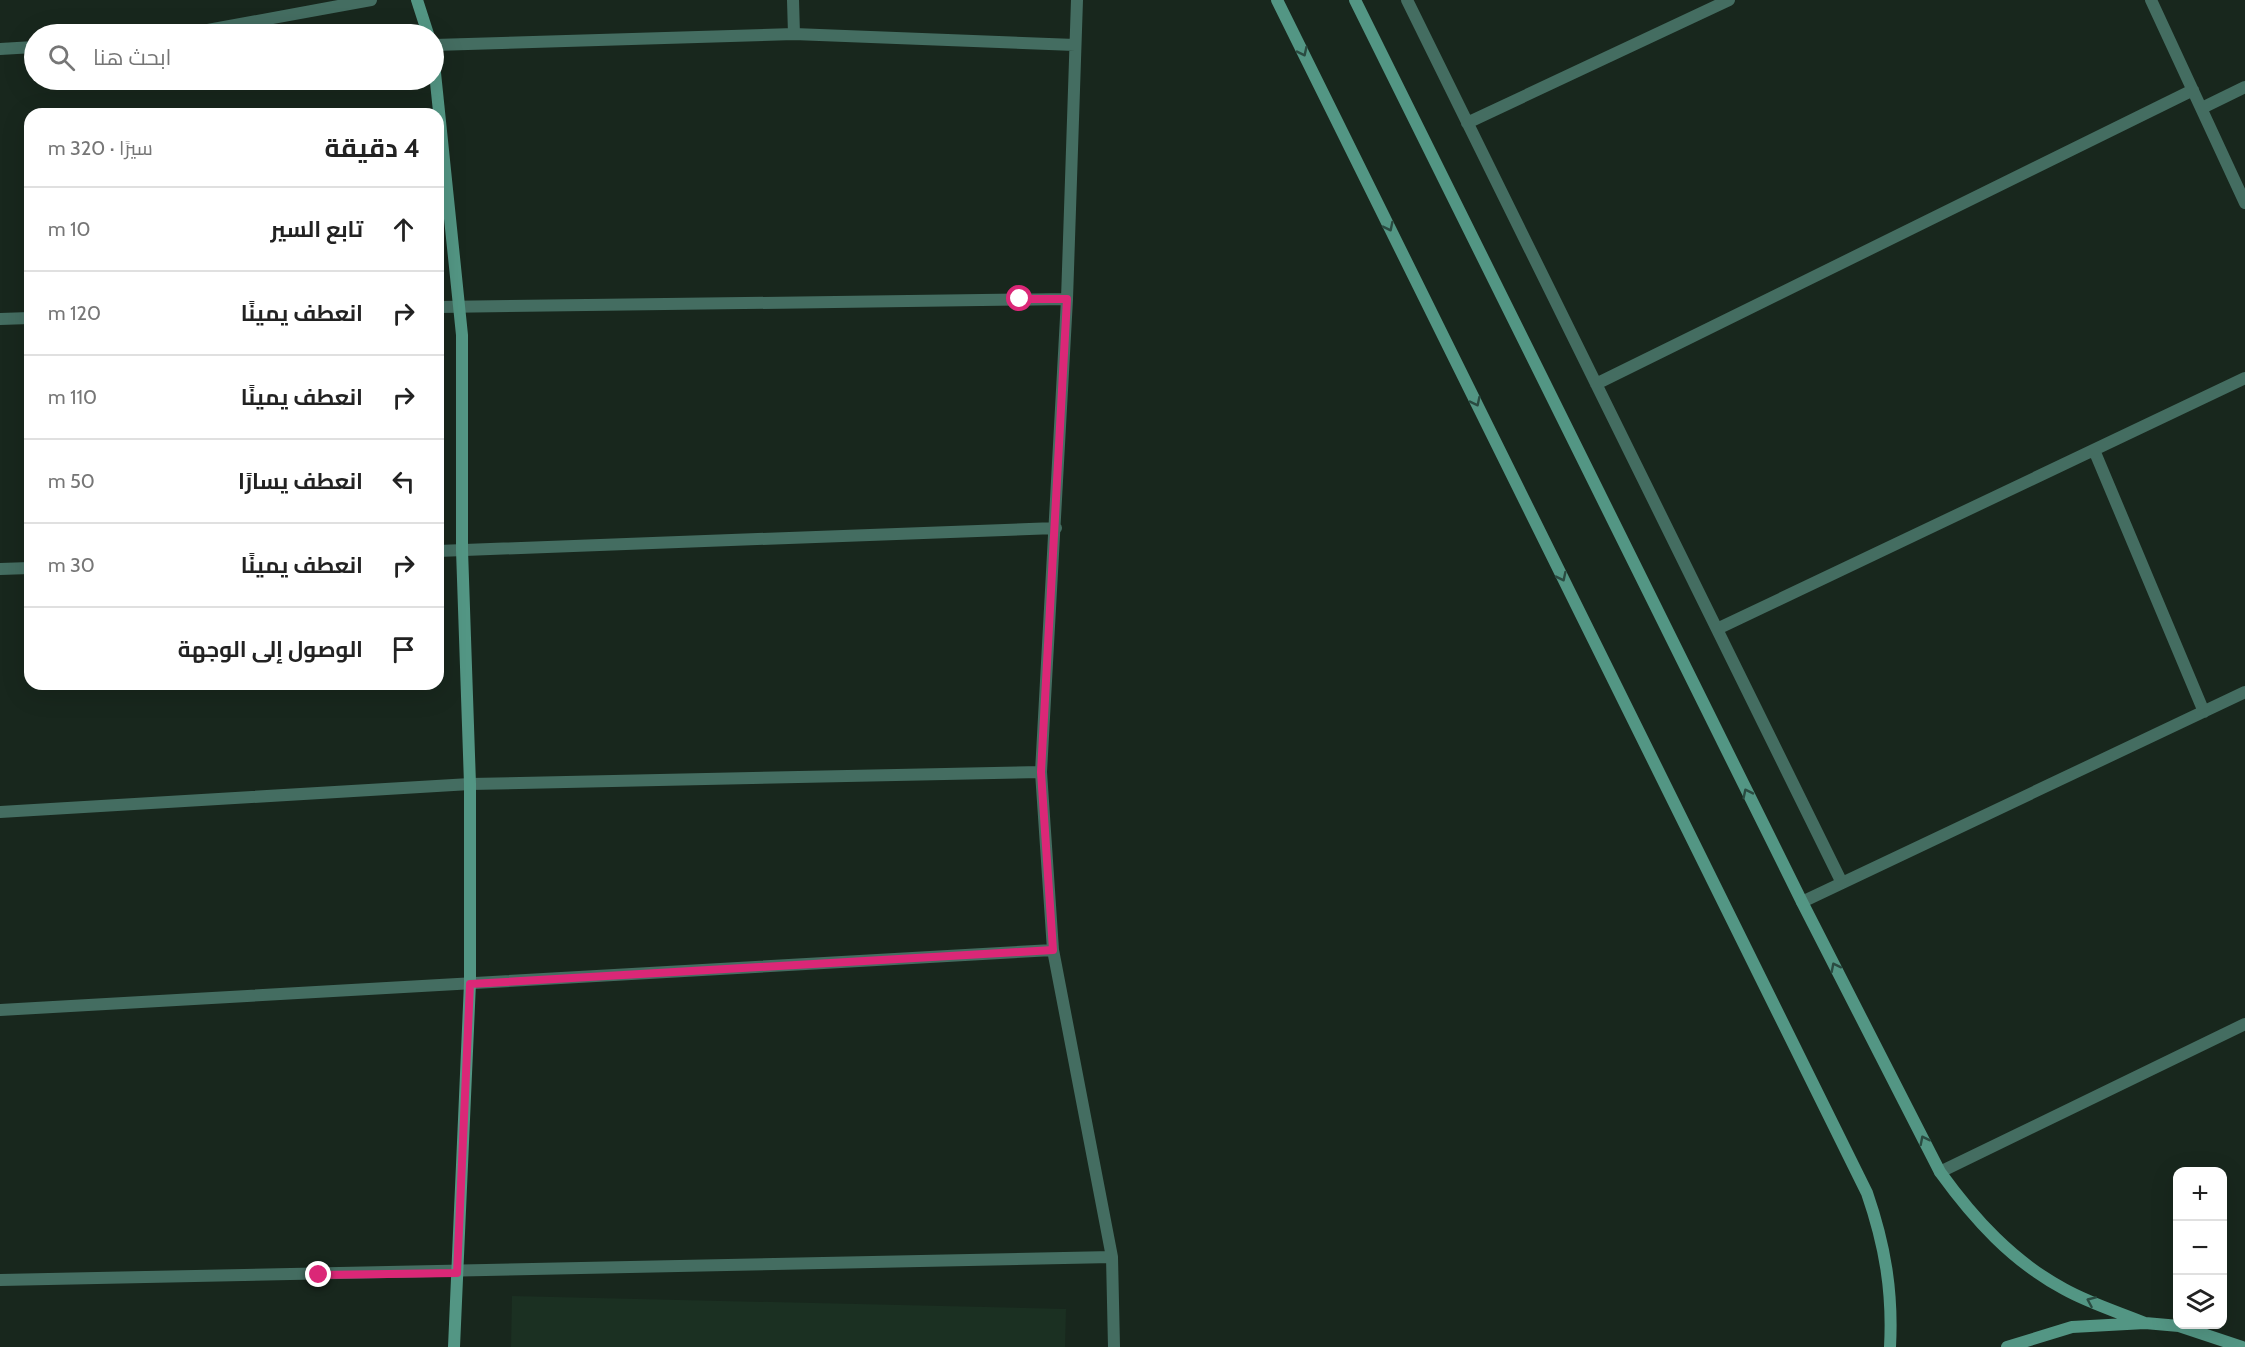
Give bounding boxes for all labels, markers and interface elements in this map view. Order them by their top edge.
search box [24,24,444,90]
icon: search [45,41,78,74]
text: ابحث هنا [93,44,171,71]
one-way arrow [1295,46,1307,57]
text: 4 دقيقة [324,132,420,164]
text: سيرًا · 320 m [48,136,153,160]
icon: ahead [387,213,420,246]
text: تابع السير [271,216,363,243]
text: 10 m [48,217,91,241]
one-way arrow [1382,221,1393,232]
route start [1006,285,1032,311]
icon: right [387,297,420,330]
text: انعطف يمينًا [241,300,363,327]
text: 120 m [48,301,101,325]
icon: right [387,381,420,414]
text: انعطف يمينًا [241,384,363,411]
text: 110 m [48,385,97,409]
one-way arrow [1468,396,1480,407]
icon: left [387,465,420,498]
text: انعطف يسارًا [238,468,363,495]
text: 50 m [48,469,95,493]
icon: right [387,549,420,582]
text: انعطف يمينًا [241,552,363,579]
text: 30 m [48,553,95,577]
one-way arrow [1555,570,1566,581]
icon: arrive [387,633,420,666]
text: الوصول إلى الوجهة [178,636,363,663]
one-way arrow [1743,788,1755,799]
one-way arrow [1831,963,1842,973]
one-way arrow [1920,1136,1931,1147]
map controls [2173,1167,2227,1329]
button: + [2173,1167,2227,1221]
button: − [2173,1221,2227,1275]
route end [305,1261,331,1287]
button: layers [2173,1275,2227,1329]
one-way arrow [2086,1296,2097,1308]

